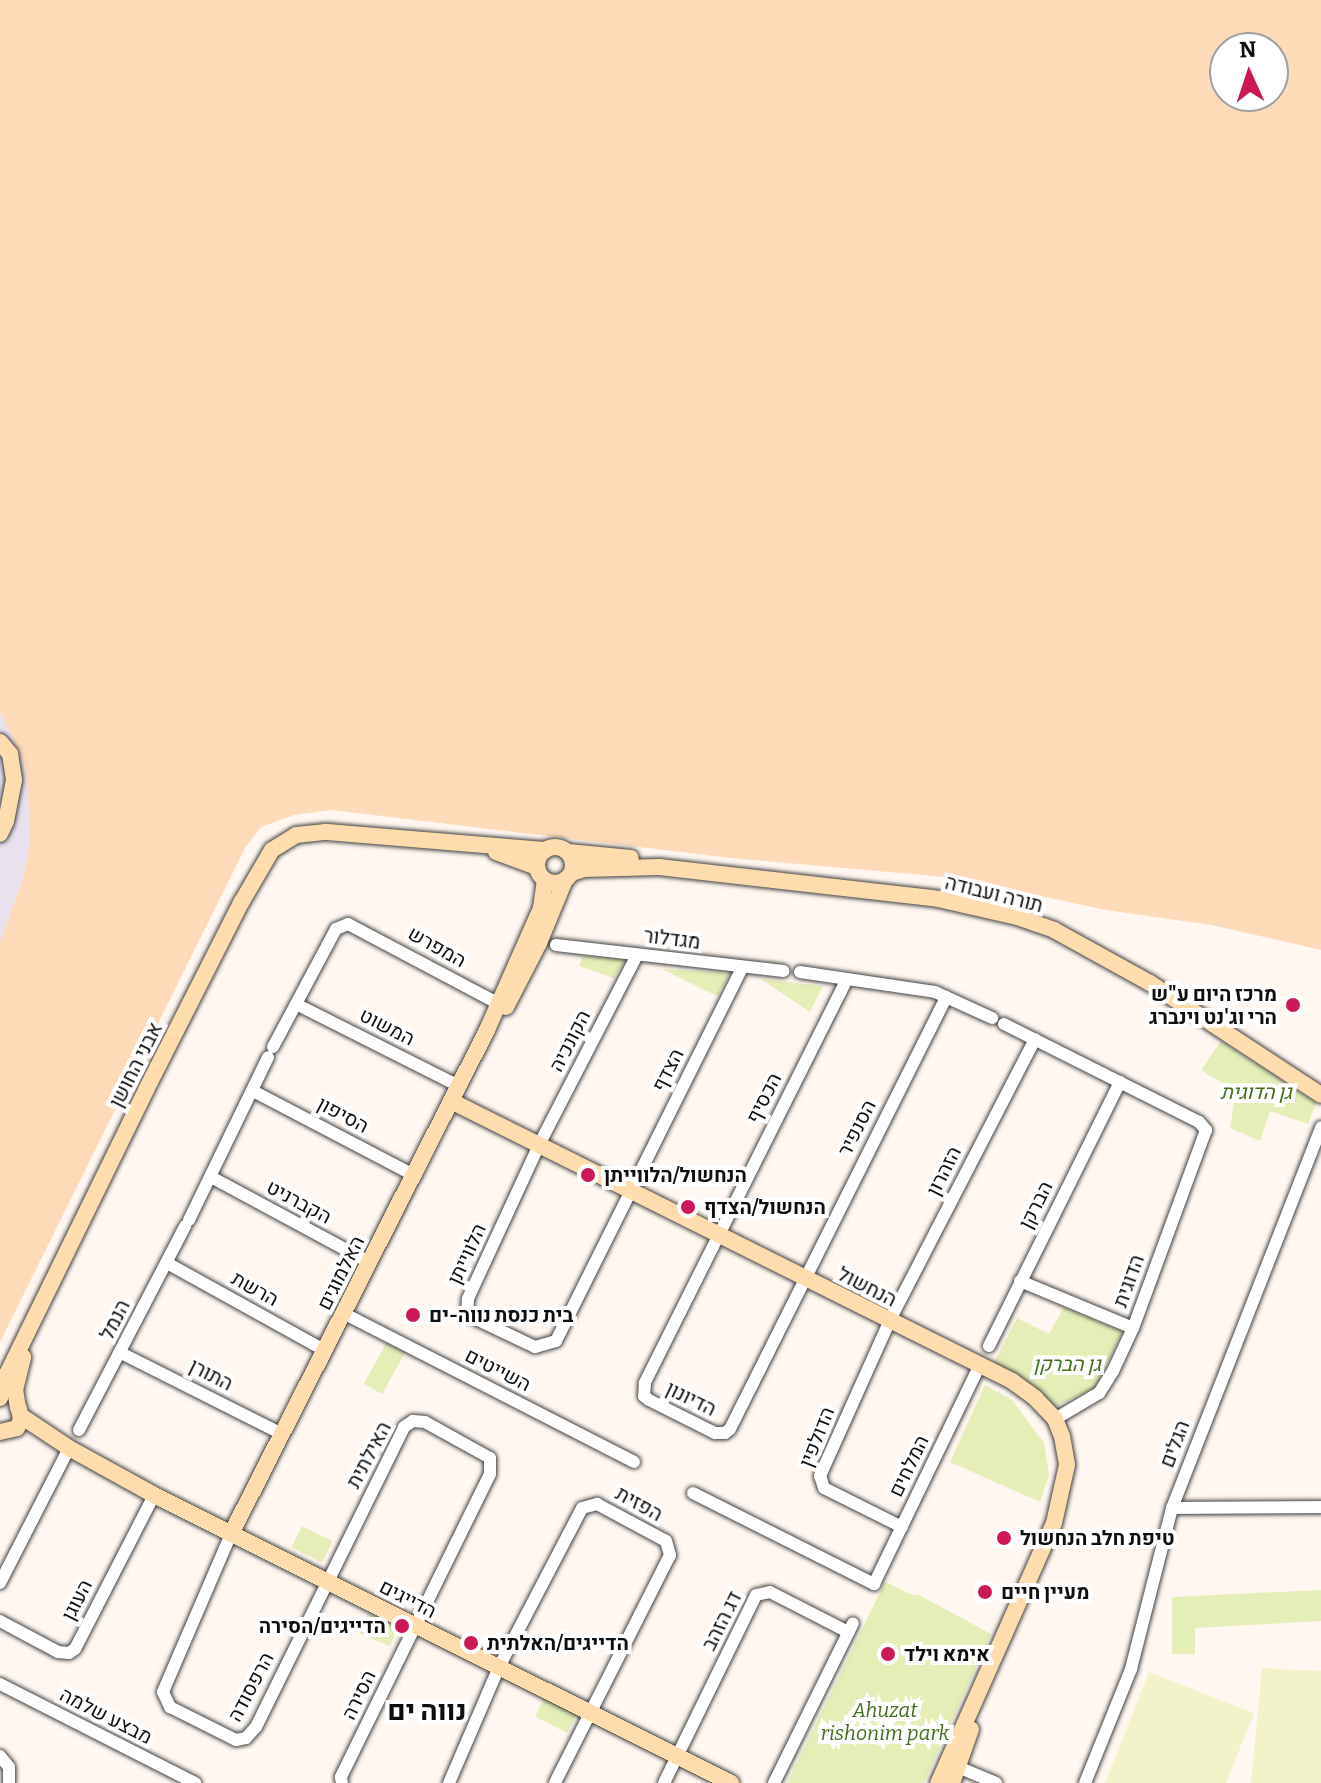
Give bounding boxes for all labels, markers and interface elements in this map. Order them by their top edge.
north arrow [1209,32,1289,112]
text: N [1239,36,1257,63]
street label: תורה ועבודה [943,870,1045,918]
street label: המפרש [404,921,470,973]
street label: מגדלור [642,924,702,954]
place label: מרכז היום ע"ש הרי וג'נט וינברג [1149,982,1277,1029]
marker: מרכז היום ע"ש הרי וג'נט וינברג [1284,996,1302,1014]
street label: המשוט [355,1003,419,1051]
street label: הקונכיה [544,1006,596,1076]
street label: אבני החושן [104,1019,168,1111]
street label: הצדף [647,1045,689,1095]
street label: הכסיף [741,1069,787,1127]
park label: גן הדוגית [1220,1080,1292,1104]
street label: הסיפון [313,1092,373,1138]
street label: הסנפיר [833,1096,881,1160]
street label: הזהרון [921,1142,967,1200]
place label: הנחשול/הלווייתן [604,1163,747,1187]
marker: הנחשול/הלווייתן [579,1166,597,1184]
street label: הקברניט [262,1175,336,1229]
street label: הברקן [1014,1177,1058,1233]
place label: הנחשול/הצדף [704,1195,826,1219]
marker: הנחשול/הצדף [679,1198,697,1216]
street label: הלווייתן [443,1220,491,1288]
street label: האלמוגים [312,1232,370,1314]
street label: הדוגית [1108,1251,1150,1311]
street label: הנחשול [833,1262,901,1312]
street label: הרשת [227,1266,283,1312]
street label: הנמל [95,1296,135,1344]
place label: בית כנסת נווה-ים [429,1303,573,1327]
marker: בית כנסת נווה-ים [404,1306,422,1324]
street label: השייטים [461,1343,535,1397]
park label: גן הברקן [1033,1352,1101,1376]
street label: התורן [185,1354,237,1396]
street label: הדיונון [662,1377,720,1421]
street label: הדולפין [794,1403,840,1471]
street label: הגלים [1155,1417,1195,1471]
street label: האילתית [342,1418,396,1492]
street label: המלחים [884,1431,934,1501]
street label: הפזית [611,1481,667,1527]
place label: טיפת חלב הנחשול [1020,1526,1174,1550]
marker: טיפת חלב הנחשול [995,1529,1013,1547]
street label: הדייגים [375,1575,441,1623]
street label: העוגן [57,1576,97,1624]
place label: מעיין חיים [1001,1580,1090,1604]
marker: מעיין חיים [976,1583,994,1601]
street label: דג הזהב [697,1587,747,1655]
place label: הדייגים/הסירה [259,1614,386,1638]
marker: הדייגים/הסירה [393,1617,411,1635]
place label: הדייגים/האלתית [487,1631,629,1655]
marker: הדייגים/האלתית [462,1634,480,1652]
place label: אימא וילד [904,1642,990,1666]
marker: אימא וילד [879,1645,897,1663]
street label: הרפסודה [223,1648,279,1726]
street label: הסירה [337,1666,381,1724]
street label: מבצע שלמה [56,1683,156,1749]
district label: נווה ים [387,1694,467,1728]
park label: Ahuzat rishonim park [821,1698,949,1745]

